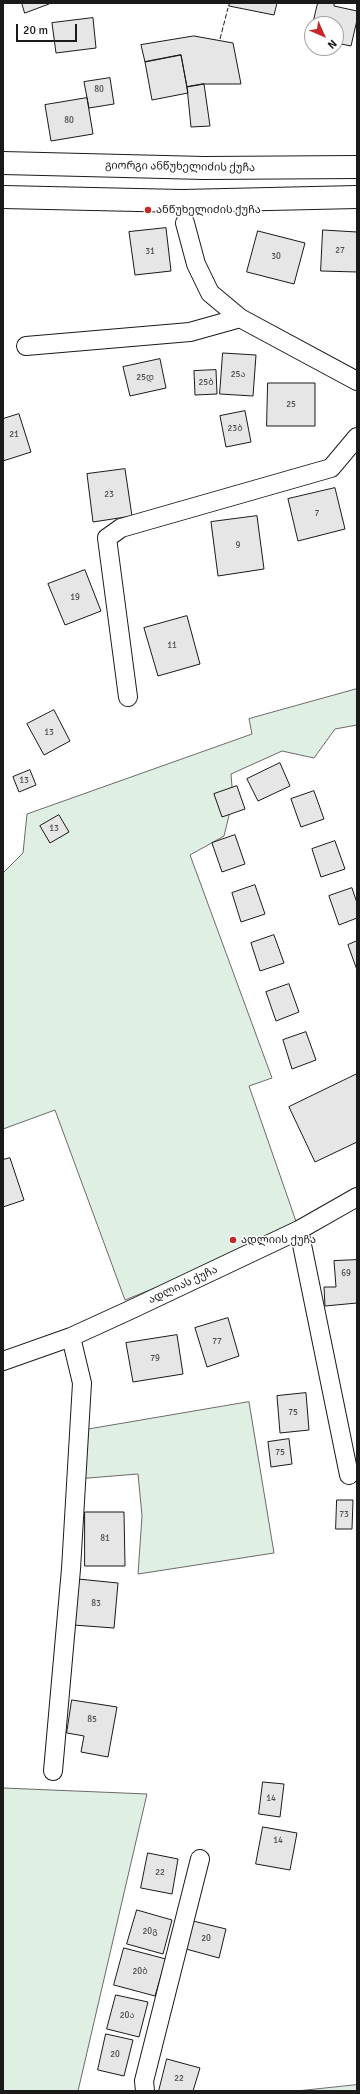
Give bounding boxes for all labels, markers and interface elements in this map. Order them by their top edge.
scale bar [18,16,79,42]
north arrow [304,16,344,56]
text: 20 m [23,23,48,38]
text: N [325,37,339,51]
house number: 80 [94,85,104,95]
house number: 80 [64,116,74,126]
street label: გიორგი ანწუხელიძის ქუჩა [105,159,255,175]
place label: ანწუხელიძის ქუჩა [156,203,261,217]
marker: ანწუხელიძის ქუჩა [143,205,153,215]
house number: 27 [335,246,345,256]
house number: 31 [145,247,155,257]
house number: 30 [271,252,281,262]
house number: 25ა [231,370,245,380]
house number: 25დ [136,373,154,383]
house number: 25ბ [198,378,214,388]
house number: 25 [286,400,296,410]
house number: 23ბ [227,424,243,434]
house number: 21 [9,430,19,440]
house number: 23 [104,490,114,500]
house number: 7 [315,509,319,519]
house number: 9 [236,541,240,551]
house number: 19 [70,593,80,603]
house number: 11 [167,641,177,651]
house number: 13 [44,728,54,738]
house number: 13 [19,776,29,786]
house number: 13 [49,824,59,834]
place label: ადლიის ქუჩა [241,1233,316,1247]
marker: ადლიის ქუჩა [228,1235,238,1245]
street label: ადლიას ქუჩა [146,1263,220,1307]
house number: 69 [341,1269,351,1279]
house number: 77 [212,1337,222,1347]
house number: 79 [150,1354,160,1364]
house number: 75 [288,1408,298,1418]
house number: 75 [275,1448,285,1458]
house number: 73 [339,1510,349,1520]
house number: 81 [100,1534,110,1544]
house number: 83 [91,1599,101,1609]
house number: 85 [87,1715,97,1725]
house number: 14 [266,1794,276,1804]
house number: 14 [273,1836,283,1846]
house number: 22 [155,1868,165,1878]
house number: 20გ [142,1927,158,1937]
house number: 20 [201,1934,211,1944]
house number: 20ბ [132,1967,148,1977]
house number: 20ა [120,2011,134,2021]
house number: 20 [110,2050,120,2060]
house number: 22 [174,2074,184,2084]

